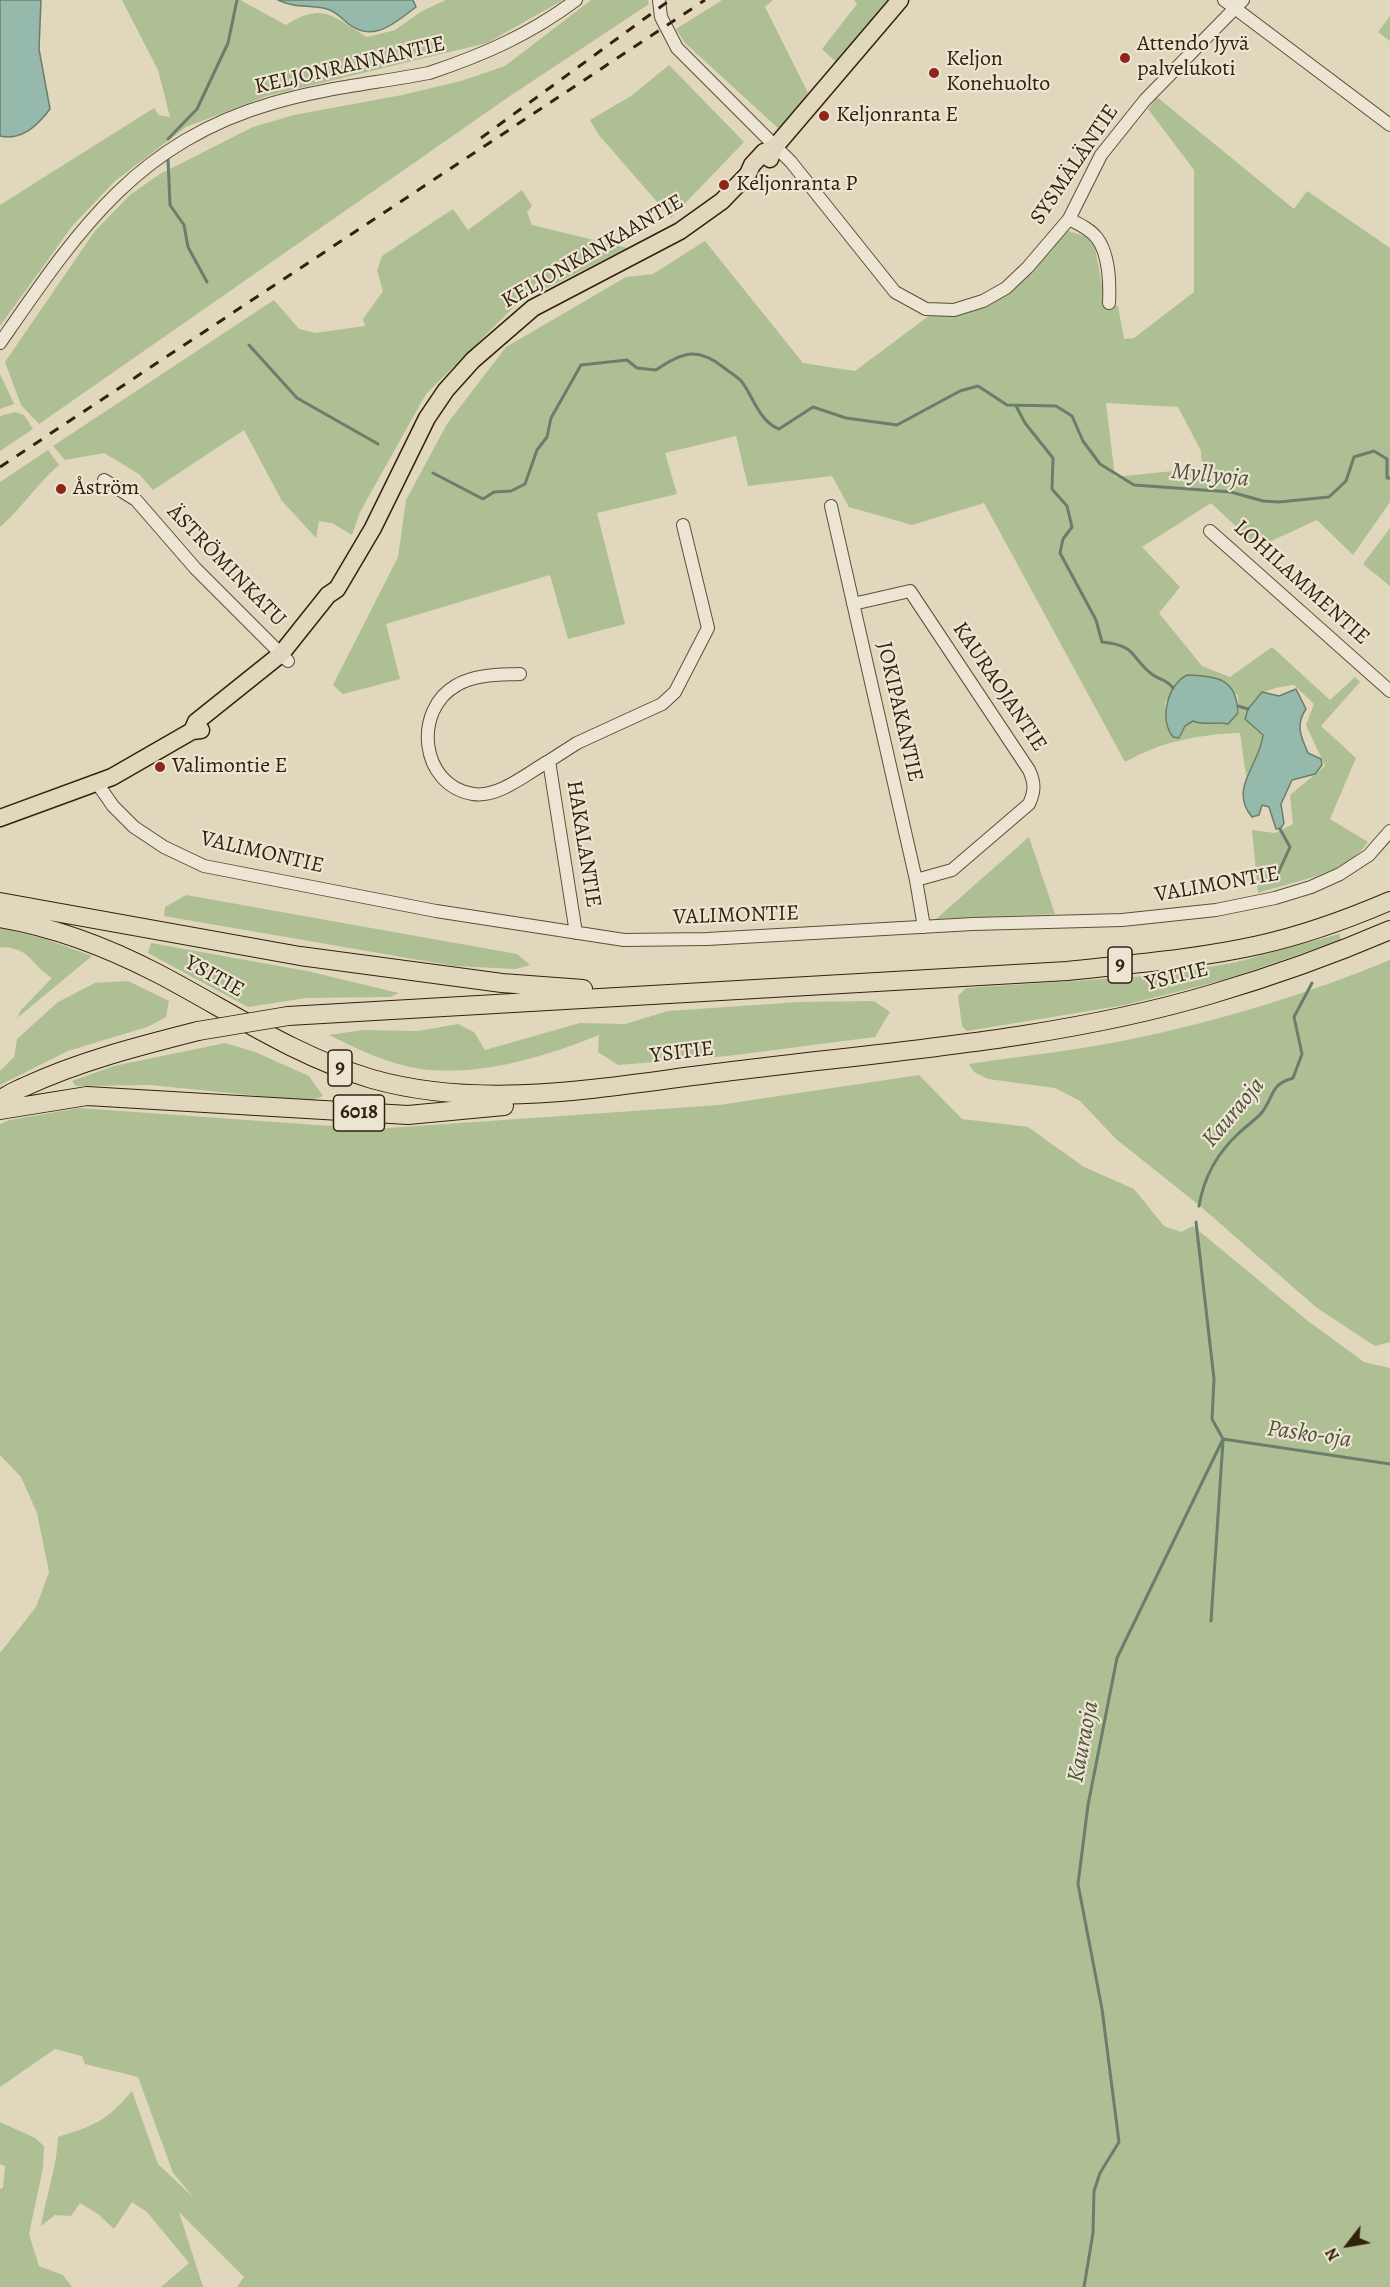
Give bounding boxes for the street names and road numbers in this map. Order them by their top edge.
street label: KELJONRANNANTIE [252,31,448,101]
street label: SYSMÄLÄNTIE [1025,100,1125,230]
street label: KELJONKANKAANTIE [497,189,689,315]
street label: ÄSTRÖMINKATU [161,499,291,633]
street label: LOHILAMMENTIE [1227,515,1375,651]
street label: KAURAOJANTIE [946,617,1052,757]
street label: JOKIPAKANTIE [870,639,928,785]
street label: HAKALANTIE [560,779,606,909]
street label: VALIMONTIE [198,826,326,880]
street label: VALIMONTIE [1153,861,1281,909]
street label: VALIMONTIE [673,901,799,931]
road number: 9 [1108,947,1132,983]
street label: YSITIE [180,950,248,1004]
street label: YSITIE [1143,956,1211,998]
street label: YSITIE [649,1036,715,1070]
road number: 9 [328,1050,352,1086]
road number: 6018 [334,1095,385,1131]

